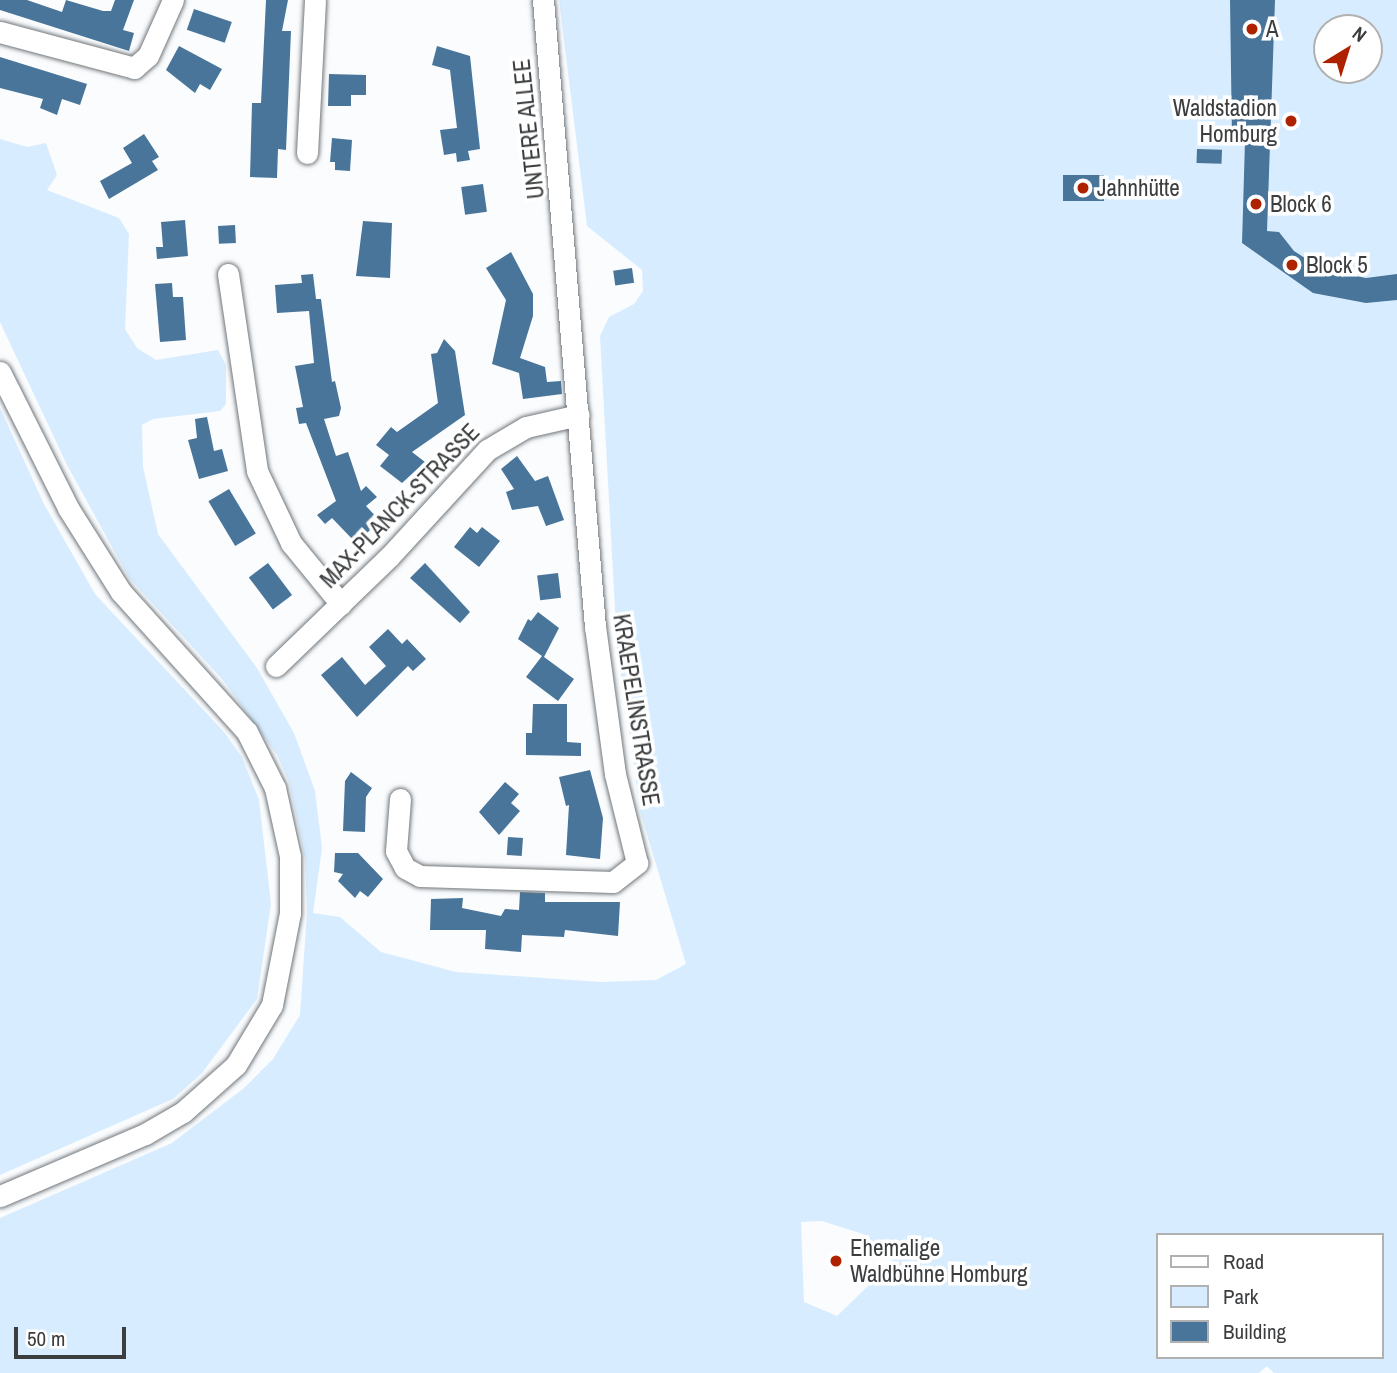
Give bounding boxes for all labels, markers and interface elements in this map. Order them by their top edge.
north arrow [1313,14,1383,84]
place label: A [1266,15,1279,43]
text: N [1347,20,1372,48]
marker: A [1244,21,1260,37]
street label: UNTERE ALLEE [508,57,550,201]
place label: Waldstadion Homburg [1173,94,1277,148]
marker: Waldstadion Homburg [1283,113,1299,129]
place label: Jahnhütte [1097,174,1180,202]
marker: Jahnhütte [1075,180,1091,196]
place label: Block 6 [1270,190,1332,218]
marker: Block 6 [1248,196,1264,212]
place label: Block 5 [1306,251,1368,279]
marker: Block 5 [1284,257,1300,273]
street label: MAX-PLANCK-STRASSE [315,418,485,594]
street label: KRAEPELINSTRASSE [607,612,665,808]
legend [1156,1233,1383,1359]
place label: Ehemalige Waldbühne Homburg [850,1234,1028,1288]
text: Road [1223,1247,1264,1276]
marker: Ehemalige Waldbühne Homburg [828,1253,844,1269]
text: Park [1223,1282,1258,1311]
scale bar [18,1314,130,1358]
text: Building [1223,1317,1286,1346]
text: 50 m [27,1324,65,1353]

